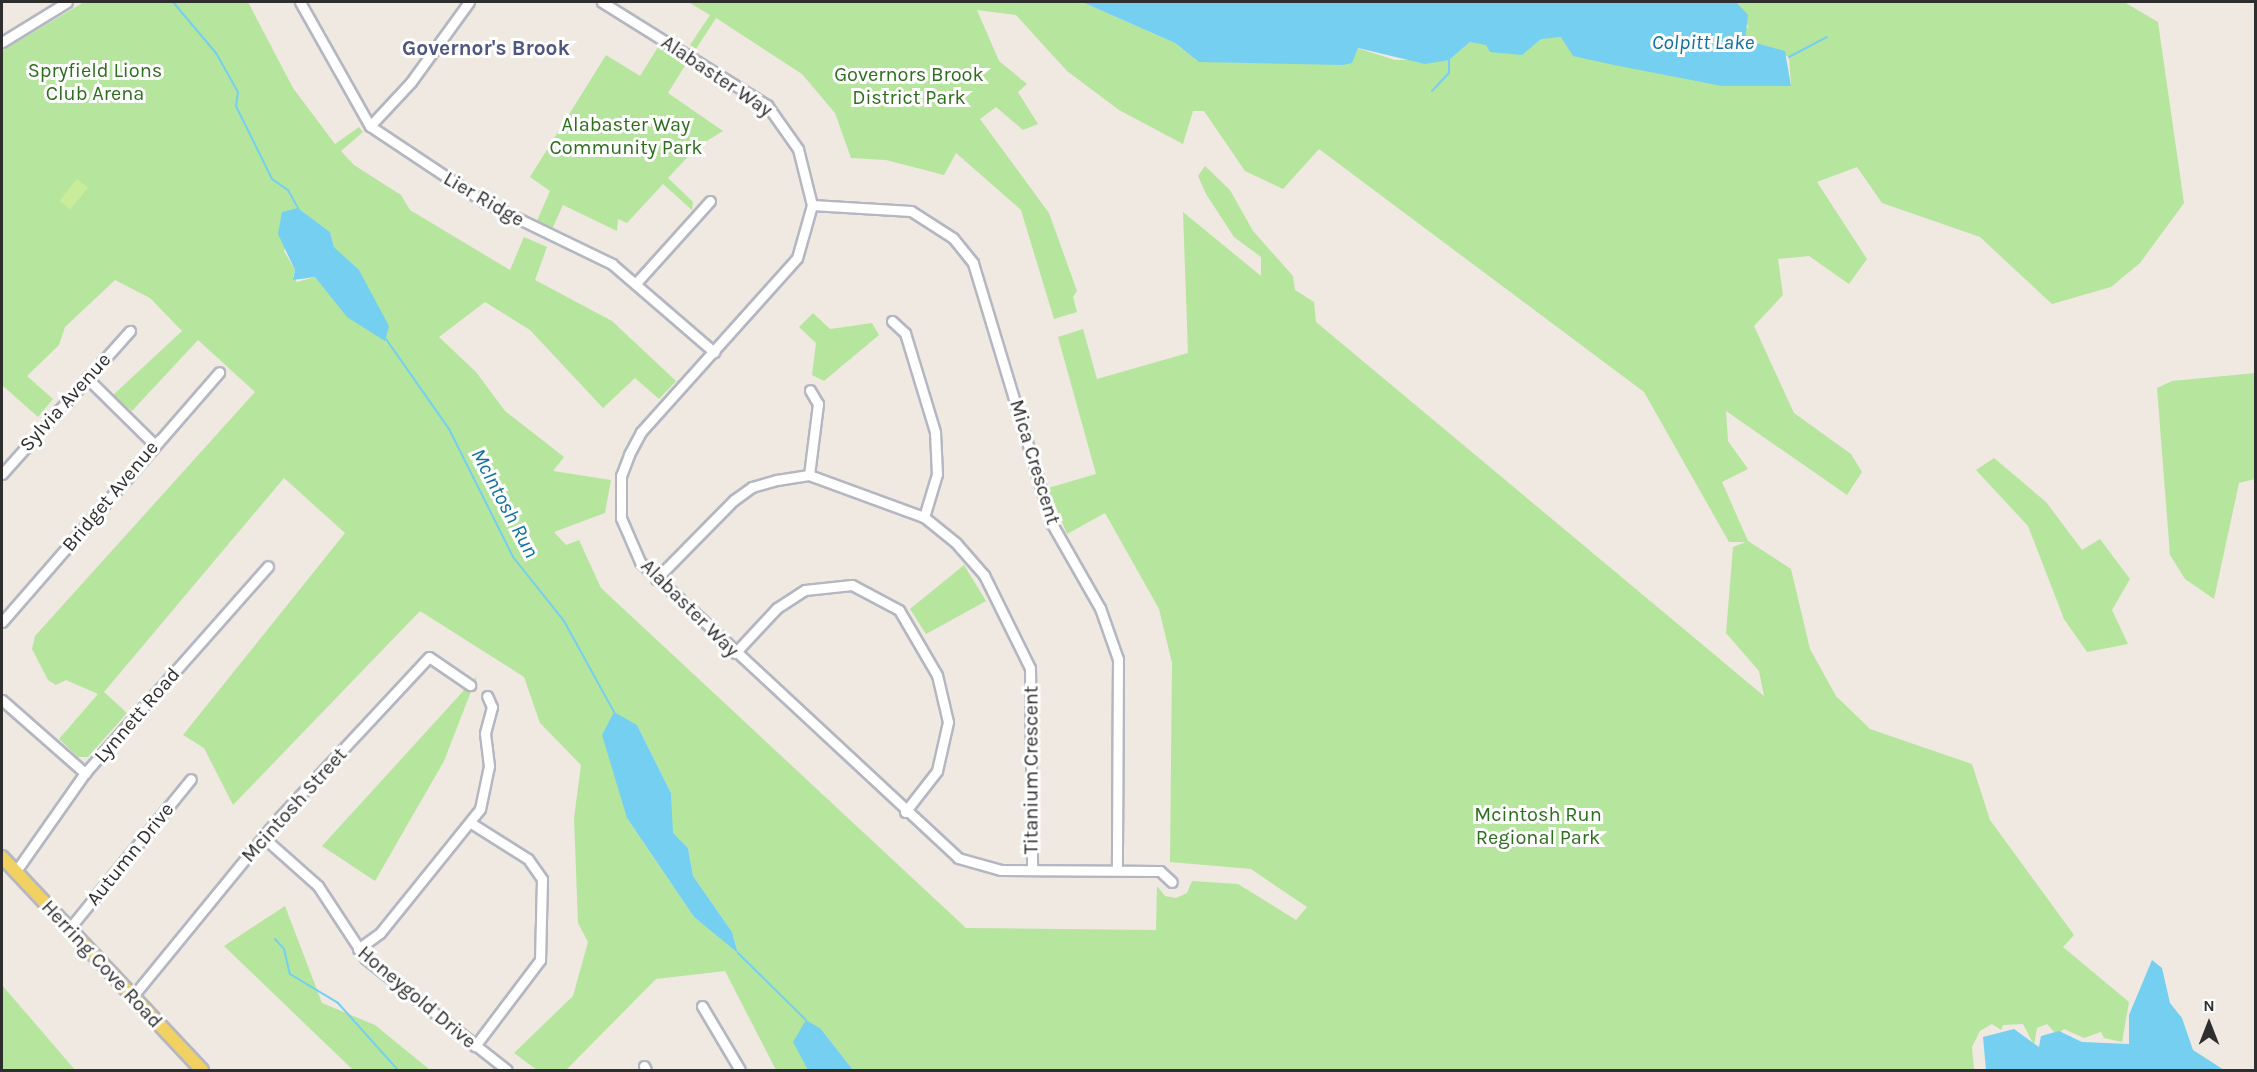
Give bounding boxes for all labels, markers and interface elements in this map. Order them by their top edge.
water label: Colpitt Lake [1652,29,1754,55]
street label: Alabaster Way [657,30,777,122]
district label: Governor's Brook [402,35,570,61]
park label: Spryfield Lions Club Arena [28,59,162,106]
park label: Governors Brook District Park [834,62,984,109]
park label: Alabaster Way Community Park [550,112,702,159]
street label: Lier Ridge [439,166,529,232]
street label: Sylvia Avenue [14,348,116,456]
street label: Mica Crescent [1005,397,1065,527]
street label: Bridget Avenue [57,436,163,556]
water label: McIntosh Run [466,444,544,562]
street label: Alabaster Way [636,554,744,662]
street label: Lynnett Road [89,662,185,768]
street label: Titanium Crescent [1019,686,1043,854]
street label: Mcintosh Street [236,743,352,867]
street label: Autumn Drive [81,798,179,910]
park label: Mcintosh Run Regional Park [1474,802,1602,849]
street label: Herring Cove Road [36,895,168,1033]
street label: Honeygold Drive [353,941,481,1053]
north arrow [2179,994,2239,1054]
text: N [2203,996,2215,1015]

